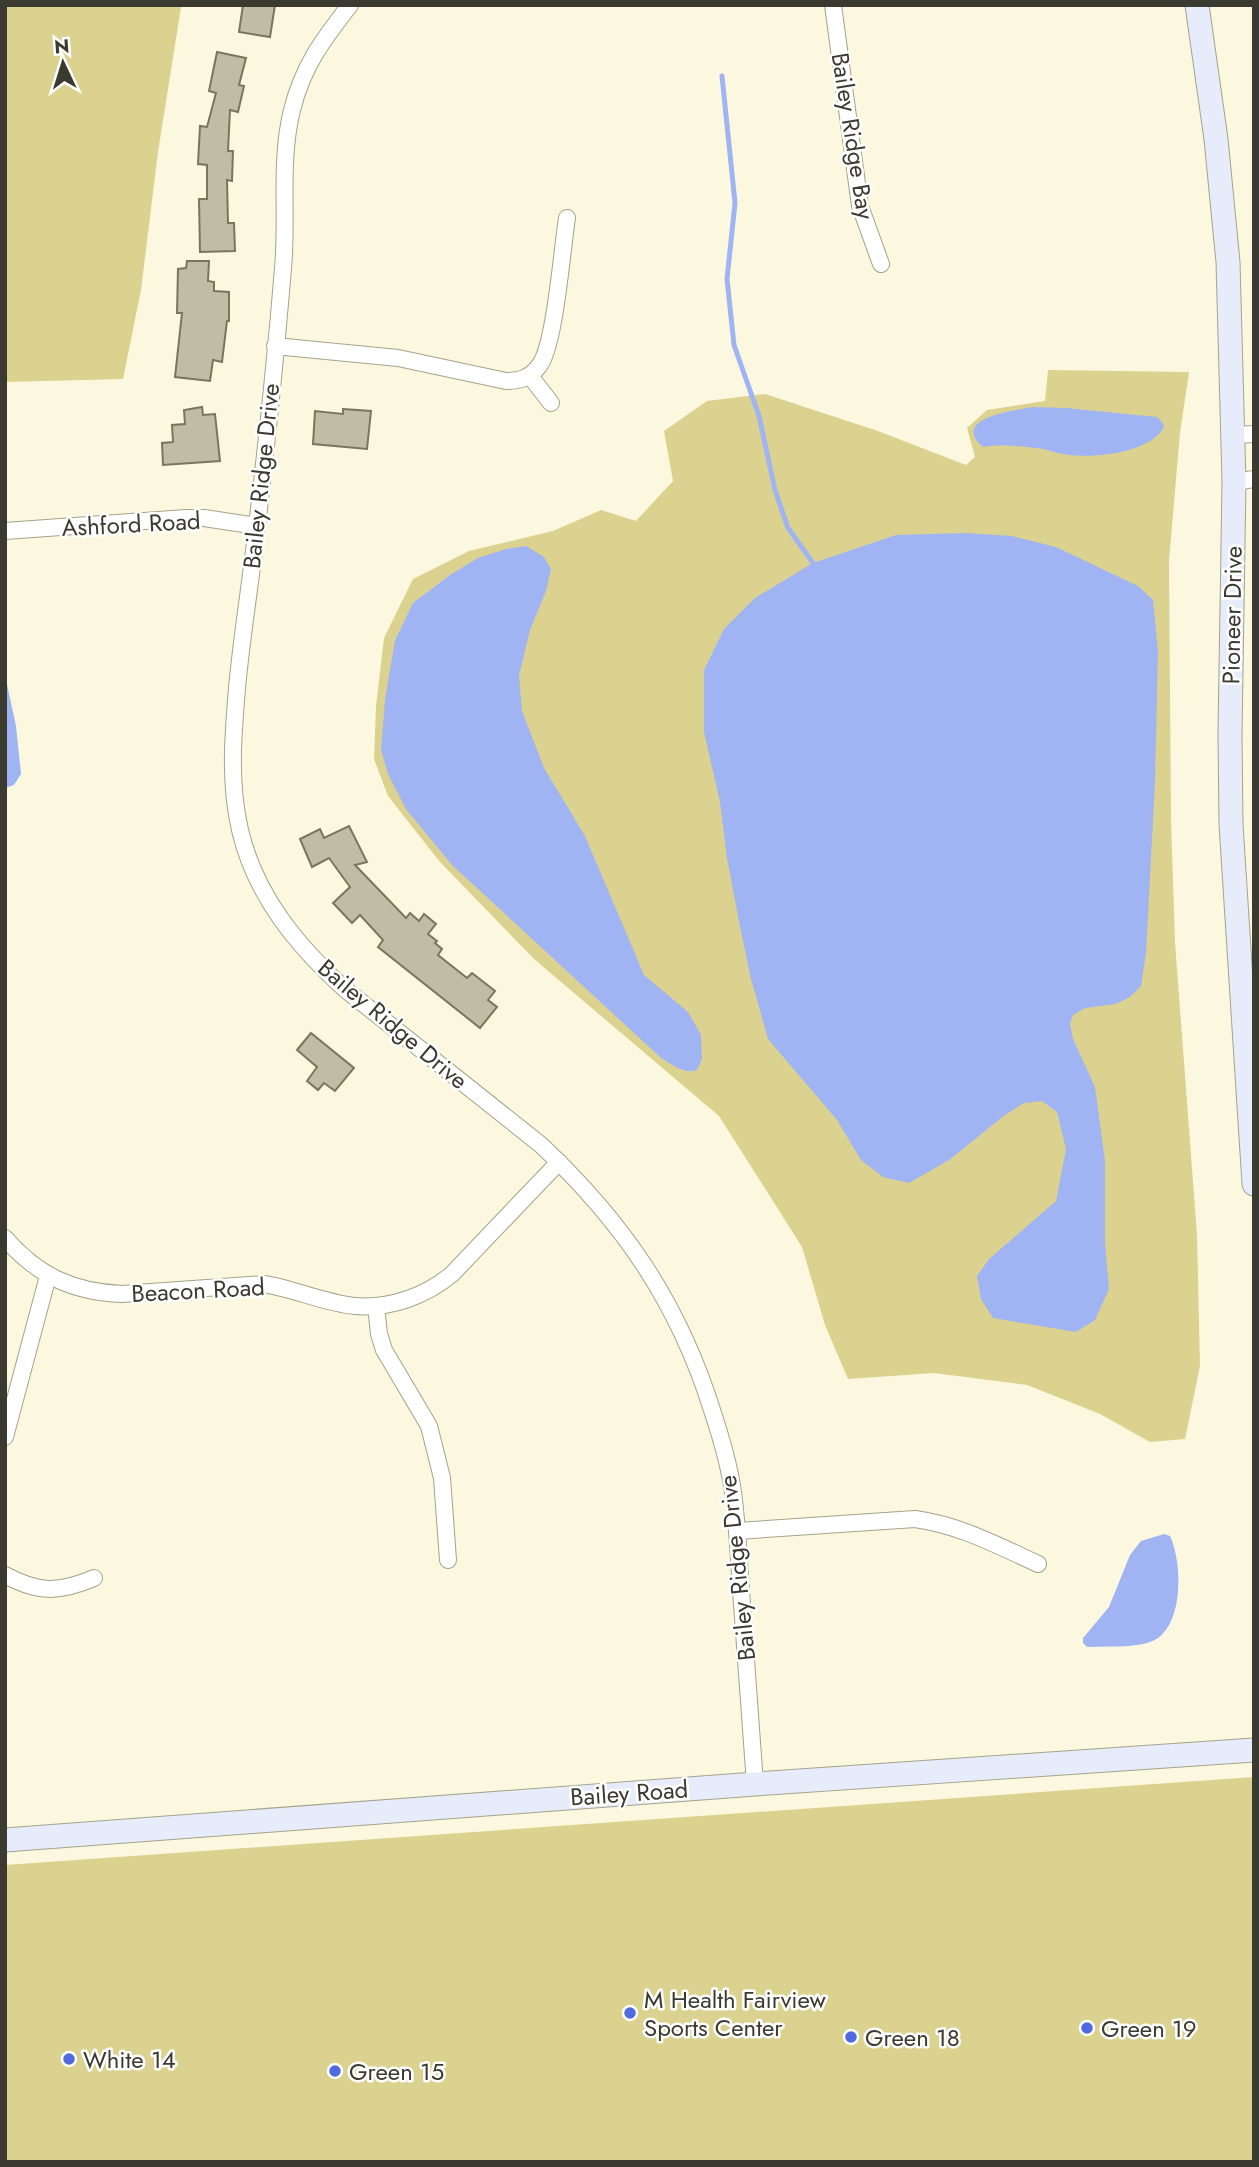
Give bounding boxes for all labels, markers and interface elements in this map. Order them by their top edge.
north arrow [28,28,98,98]
text: N [53,33,70,61]
street label: Bailey Ridge Bay [823,50,884,222]
street label: Bailey Ridge Drive [234,381,288,571]
street label: Ashford Road [61,503,201,545]
street label: Pioneer Drive [1213,545,1251,685]
street label: Bailey Ridge Drive [310,951,476,1097]
street label: Beacon Road [130,1269,266,1311]
street label: Bailey Ridge Drive [710,1473,764,1663]
street label: Bailey Road [569,1771,689,1815]
place label: M Health Fairview Sports Center [644,1982,827,2045]
marker: M Health Fairview Sports Center [622,2005,638,2021]
place label: Green 19 [1101,2011,1197,2046]
place label: Green 18 [865,2020,960,2055]
marker: Green 19 [1079,2020,1095,2036]
marker: Green 18 [843,2029,859,2045]
place label: White 14 [83,2042,176,2077]
marker: White 14 [61,2051,77,2067]
place label: Green 15 [349,2054,444,2089]
marker: Green 15 [327,2063,343,2079]

